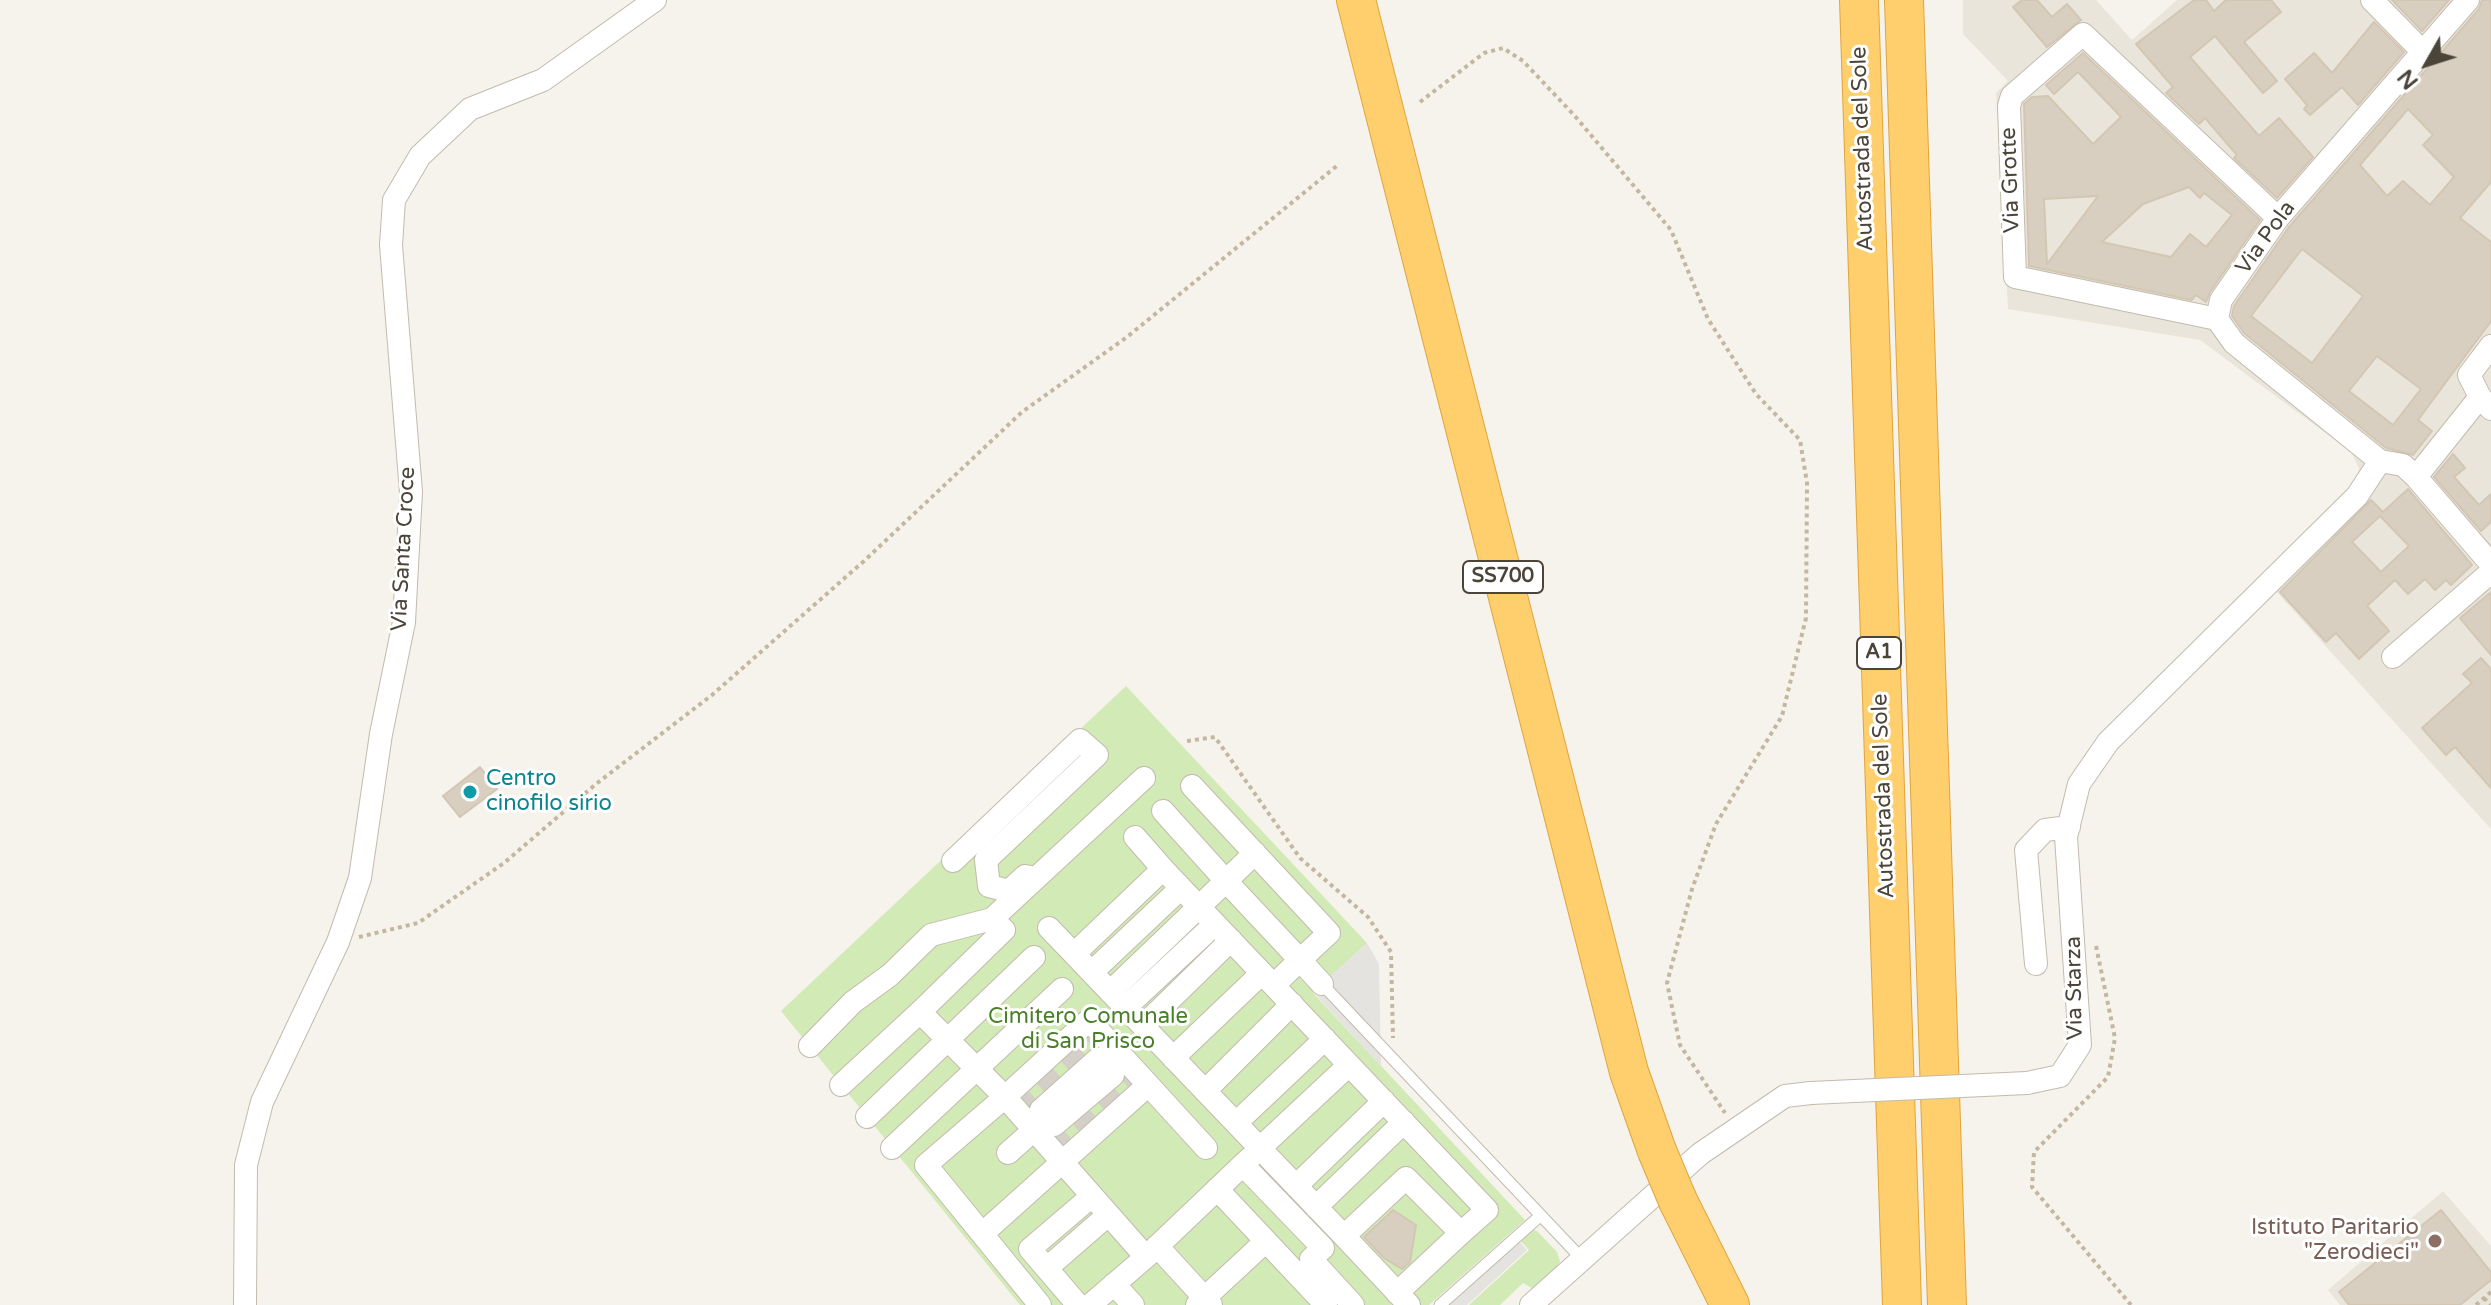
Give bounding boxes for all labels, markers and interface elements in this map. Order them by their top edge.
north arrow [2387,24,2467,104]
street label: Autostrada del Sole [1846,46,1880,252]
text: N [2393,64,2424,94]
street label: Via Grotte [1996,127,2026,233]
street label: Via Pola [2231,196,2301,280]
street label: Via Santa Croce [387,466,421,632]
road number: SS700 [1463,561,1543,593]
road number: A1 [1857,637,1901,669]
street label: Autostrada del Sole [1867,693,1901,899]
place label: Centro cinofilo sirio [486,766,612,818]
marker: Centro cinofilo sirio [461,783,479,801]
street label: Via Starza [2061,936,2089,1040]
park label: Cimitero Comunale di San Prisco [988,1004,1188,1056]
place label: Istituto Paritario "Zerodieci" [2251,1215,2419,1266]
marker: Istituto Paritario "Zerodieci" [2426,1232,2444,1250]

